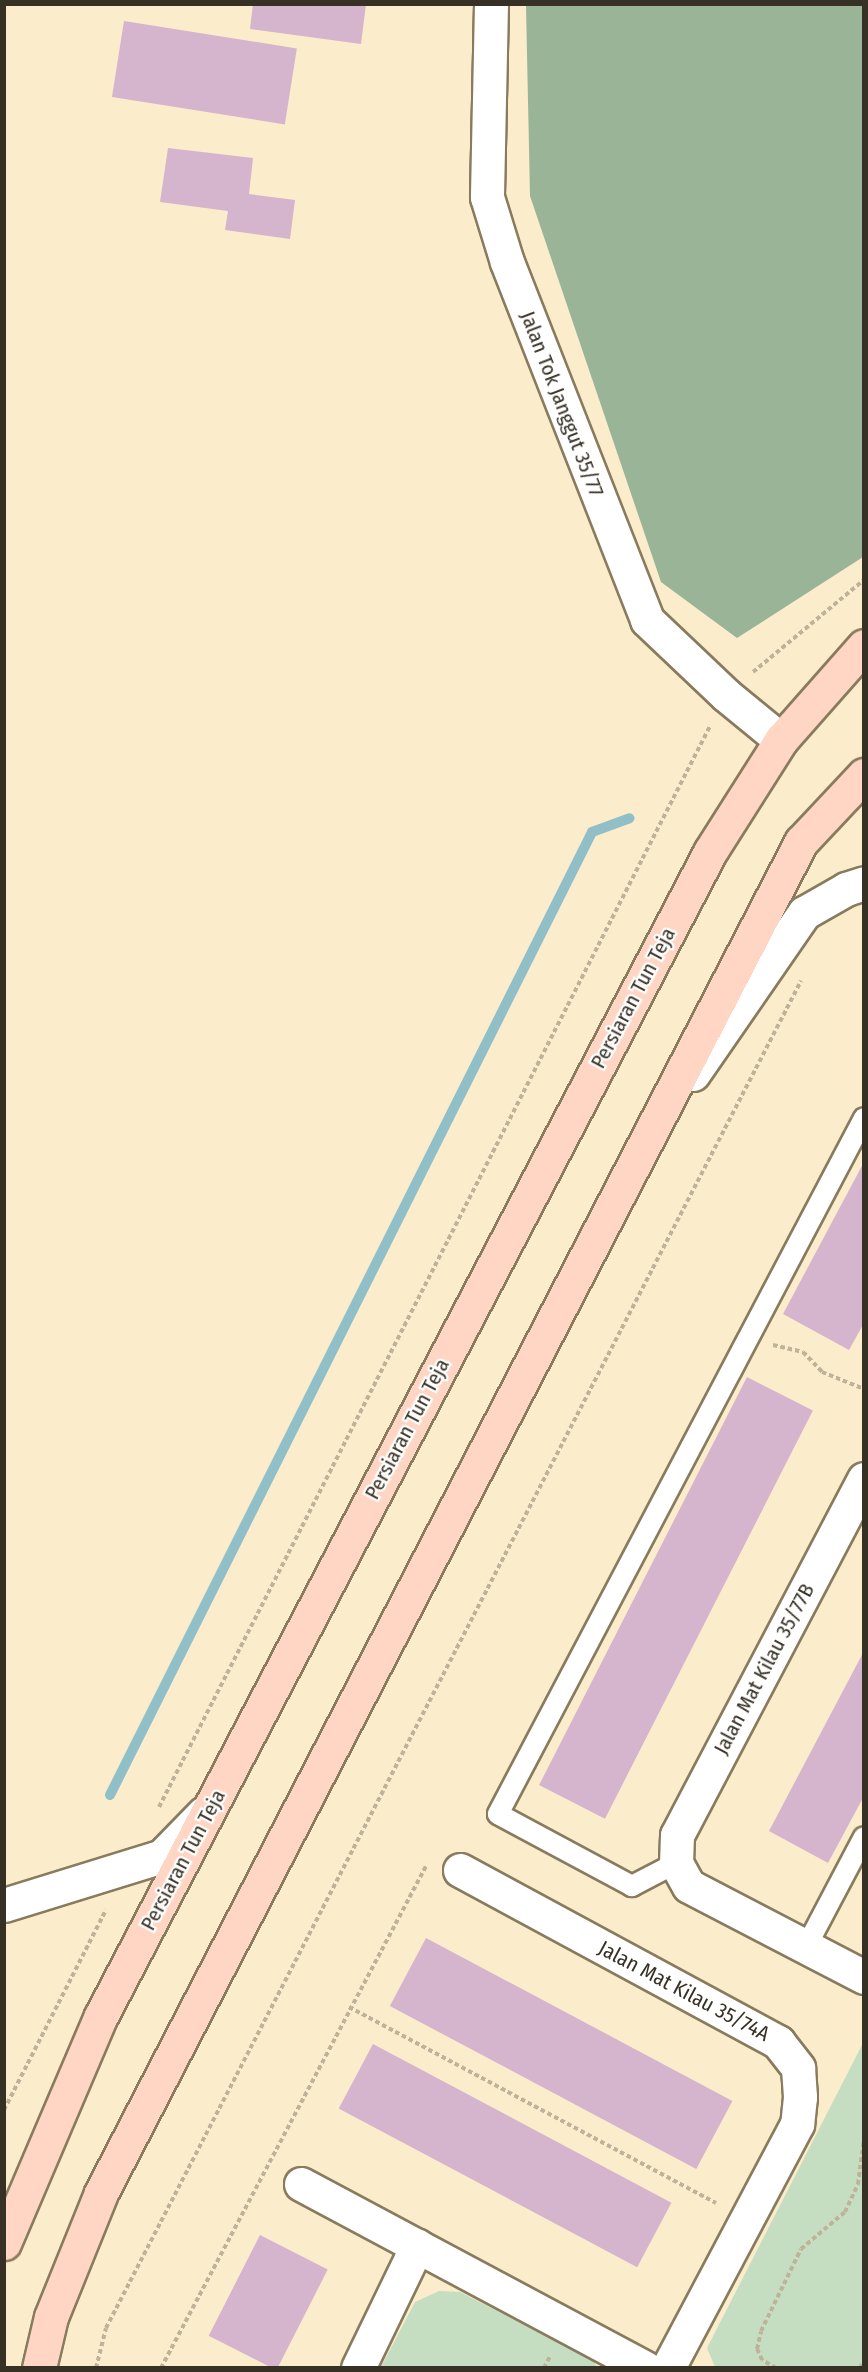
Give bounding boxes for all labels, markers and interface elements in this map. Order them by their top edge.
street label: Jalan Tok Janggut 35/77 [515,308,609,500]
street label: Persiaran Tun Teja [585,923,681,1073]
street label: Persiaran Tun Teja [359,1354,455,1504]
street label: Jalan Mat Kilau 35/77B [708,1579,820,1759]
street label: Persiaran Tun Teja [135,1785,231,1935]
street label: Jalan Mat Kilau 35/74A [594,1935,774,2047]

